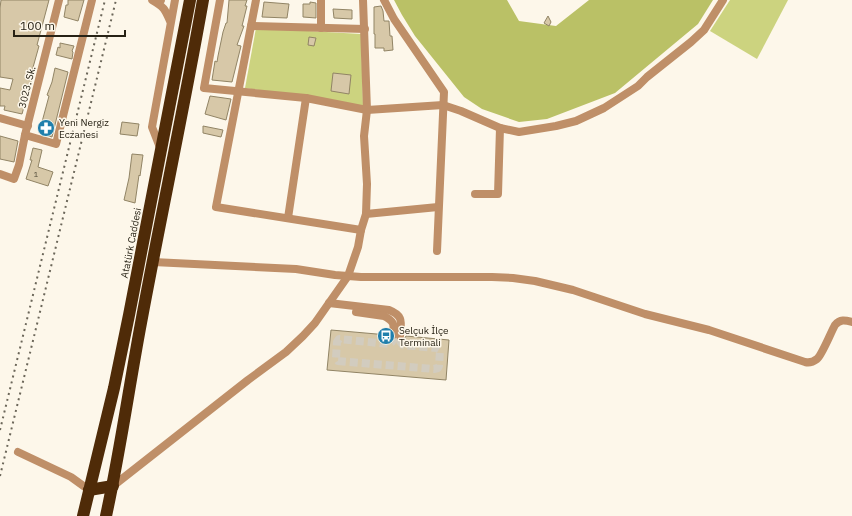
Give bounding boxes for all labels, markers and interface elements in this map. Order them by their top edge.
scale bar [14,12,125,38]
text: 100 m [20,18,55,33]
street label: 3023. Sk. [16,65,38,109]
place label: Yeni Nergiz Eczanesi [59,116,109,141]
pharmacy icon: Yeni Nergiz Eczanesi [36,118,56,138]
house number: 1 [34,169,39,179]
street label: Atatürk Caddesi [118,207,144,279]
place label: Selçuk İlçe Terminali [399,324,449,349]
bus stop icon: Selçuk İlçe Terminali [376,326,396,346]

